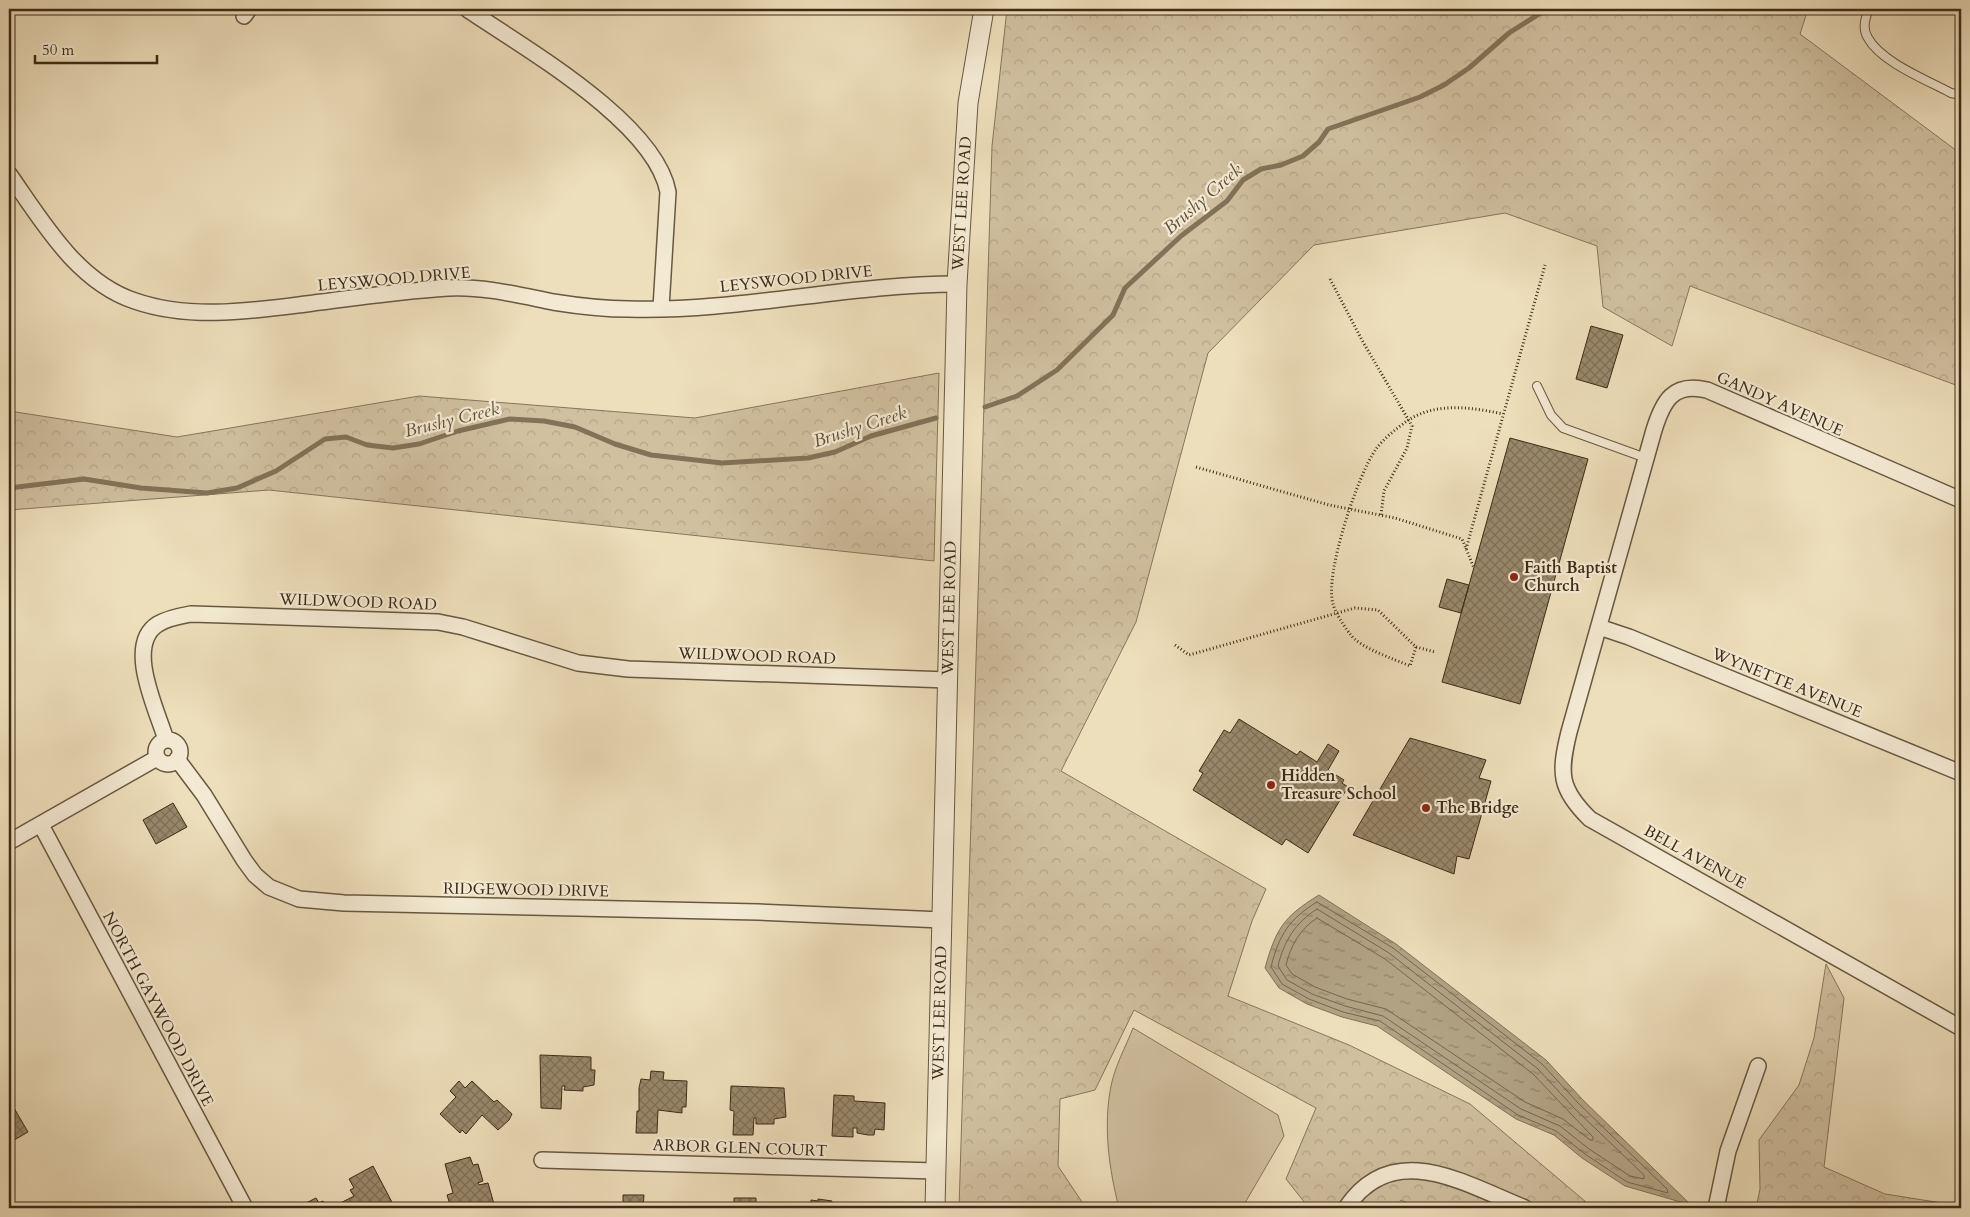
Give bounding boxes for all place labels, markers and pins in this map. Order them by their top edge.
place label: Faith Baptist Church [1524,557,1617,597]
marker: Faith Baptist Church [1508,571,1520,583]
place label: Hidden Treasure School [1281,765,1397,805]
marker: Hidden Treasure School [1265,779,1277,791]
place label: The Bridge [1436,797,1519,819]
marker: The Bridge [1420,802,1432,814]

